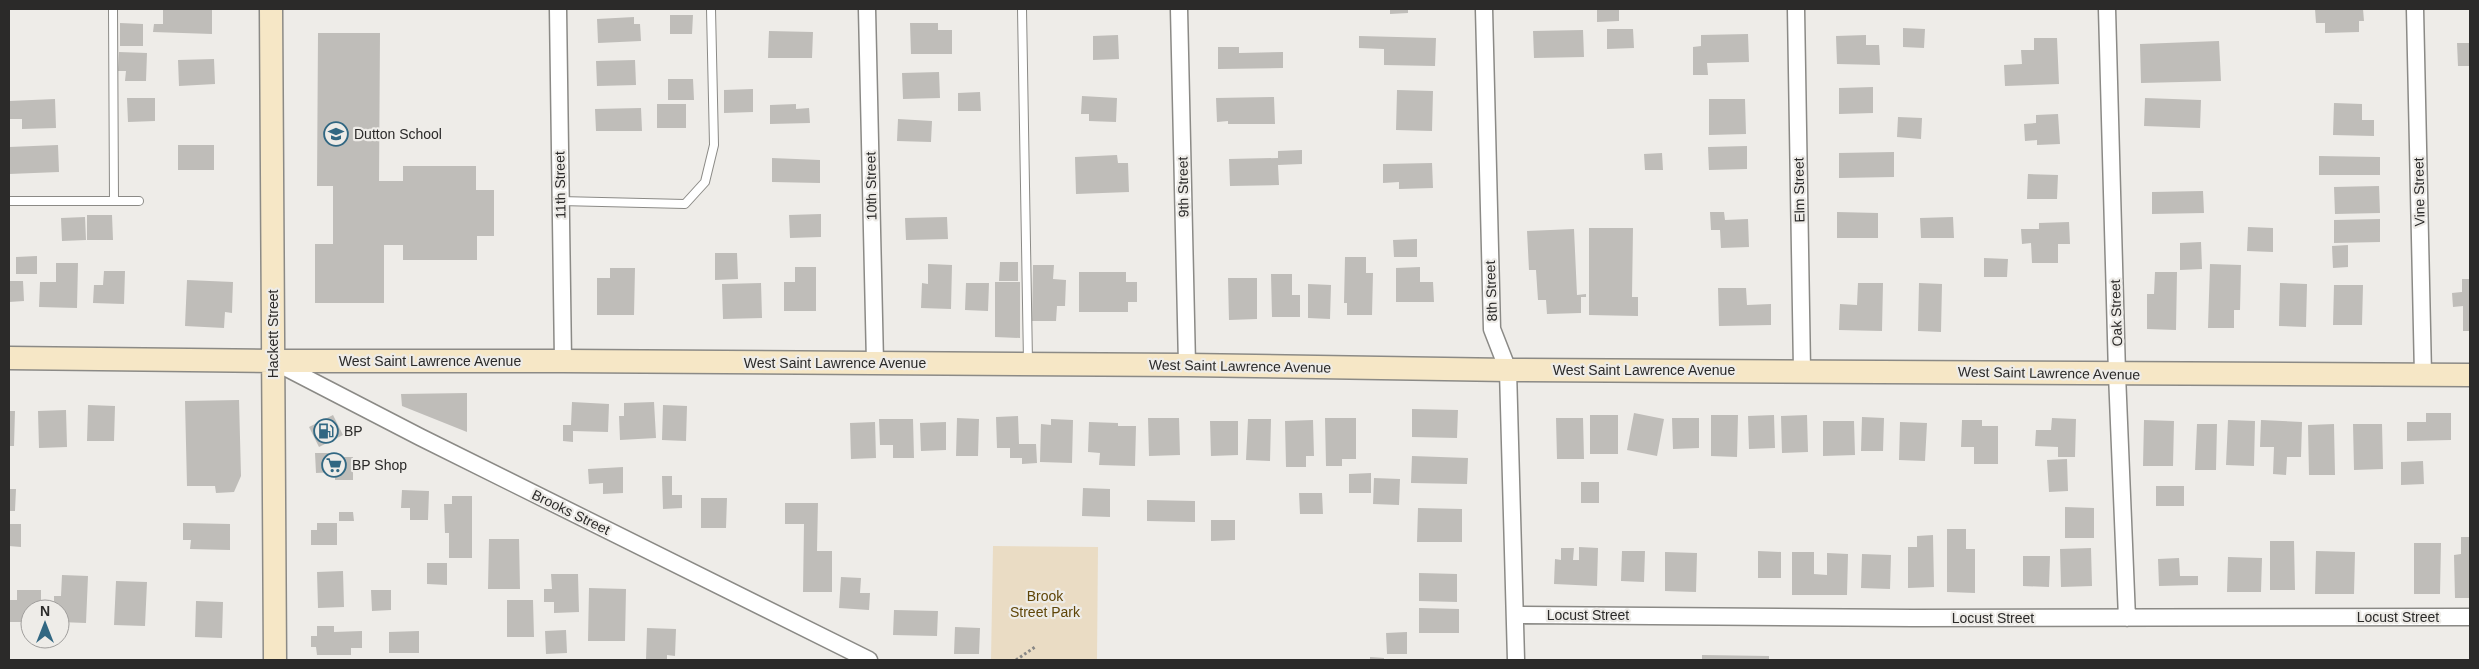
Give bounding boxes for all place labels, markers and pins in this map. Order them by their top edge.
school or university icon: Dutton School [323,121,349,147]
place label: Dutton School [354,126,442,142]
fuel station icon: BP [313,418,339,444]
place label: BP [344,423,363,439]
supermarket icon: BP Shop [321,452,347,478]
place label: BP Shop [352,457,407,473]

